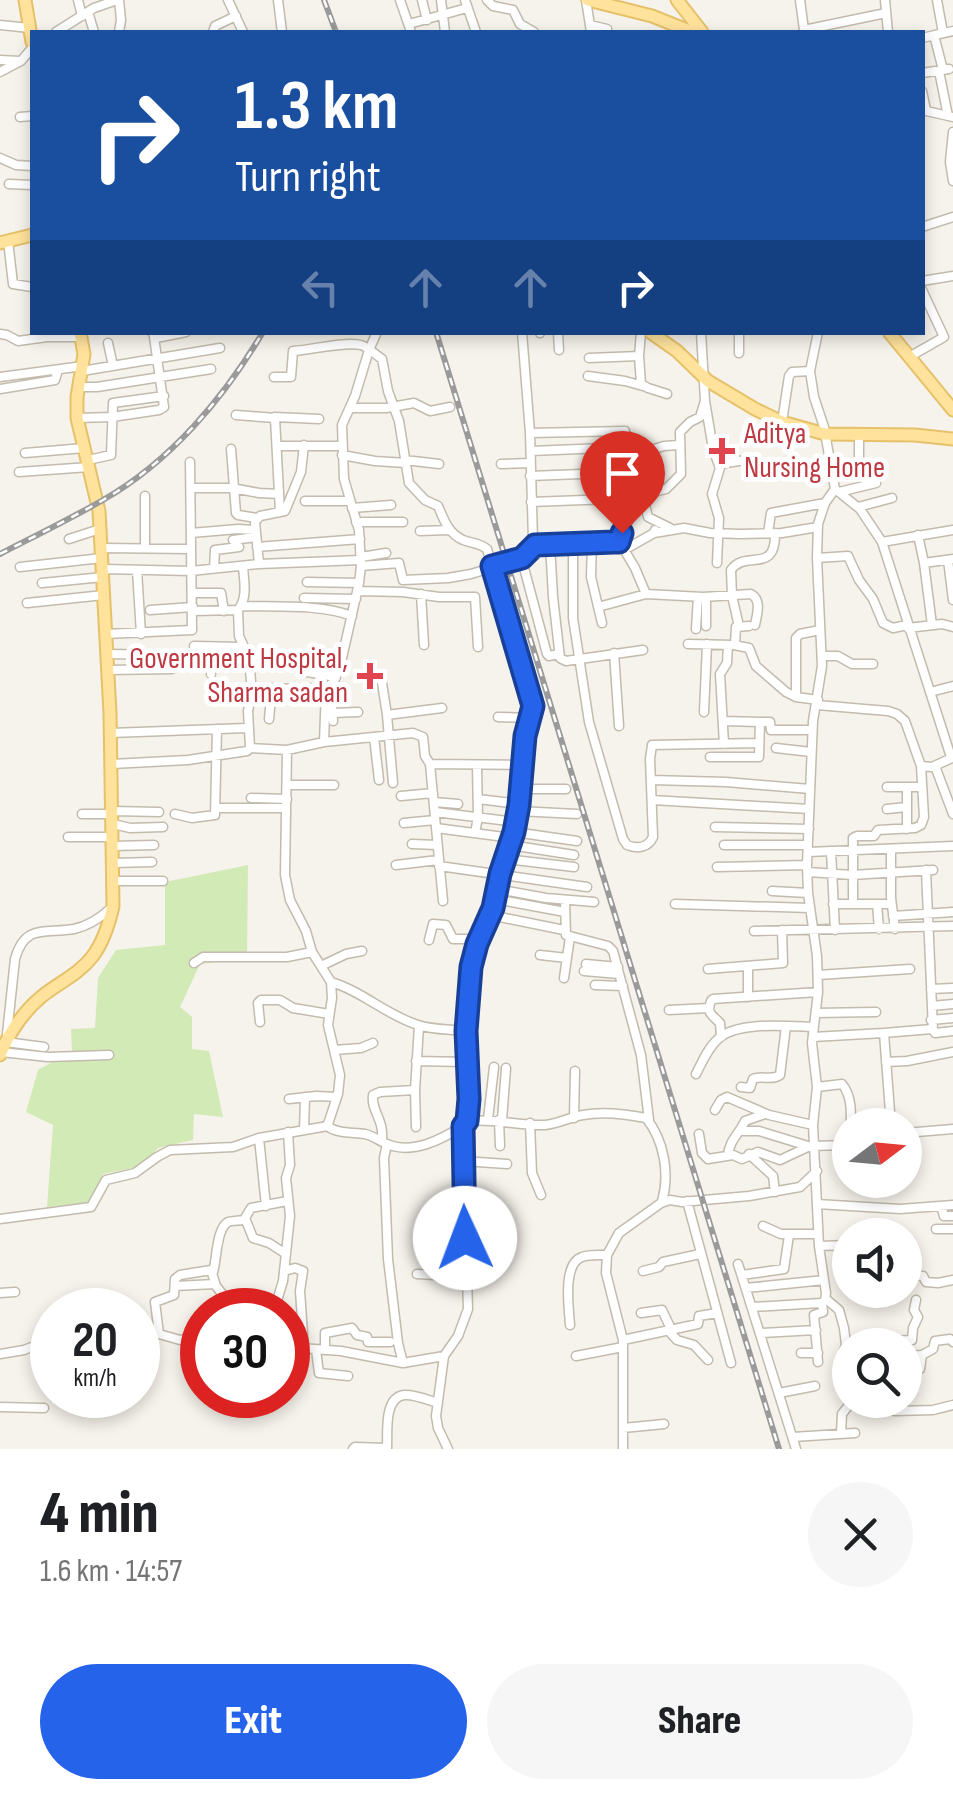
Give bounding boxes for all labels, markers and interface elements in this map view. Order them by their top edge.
text: 1.3 km [235,65,398,149]
icon: right [70,70,200,200]
text: Turn right [235,150,381,205]
icon: left [293,260,348,315]
icon: ahead [398,260,453,315]
icon: ahead [503,260,558,315]
icon: right [608,260,663,315]
place label: Aditya Nursing Home [743,416,885,486]
pin [580,431,665,534]
marker: Aditya Nursing Home [709,438,735,464]
icon: arrive [595,446,650,501]
place label: Government Hospital, Sharma sadan [129,641,348,711]
marker: Government Hospital, Sharma sadan [357,663,383,689]
north arrow [832,1108,922,1198]
map controls [832,1108,922,1418]
position arrow [413,1186,517,1290]
button: sound [832,1218,922,1308]
speed limit sign: 30 [180,1288,310,1418]
text: 20 [72,1311,118,1371]
button: search [832,1328,922,1418]
text: km/h [73,1363,117,1394]
text: 4 min [40,1478,159,1550]
button: close [808,1482,913,1587]
text: 1.6 km · 14:57 [40,1552,182,1591]
button: Exit [40,1664,467,1779]
button: Share [487,1664,913,1779]

